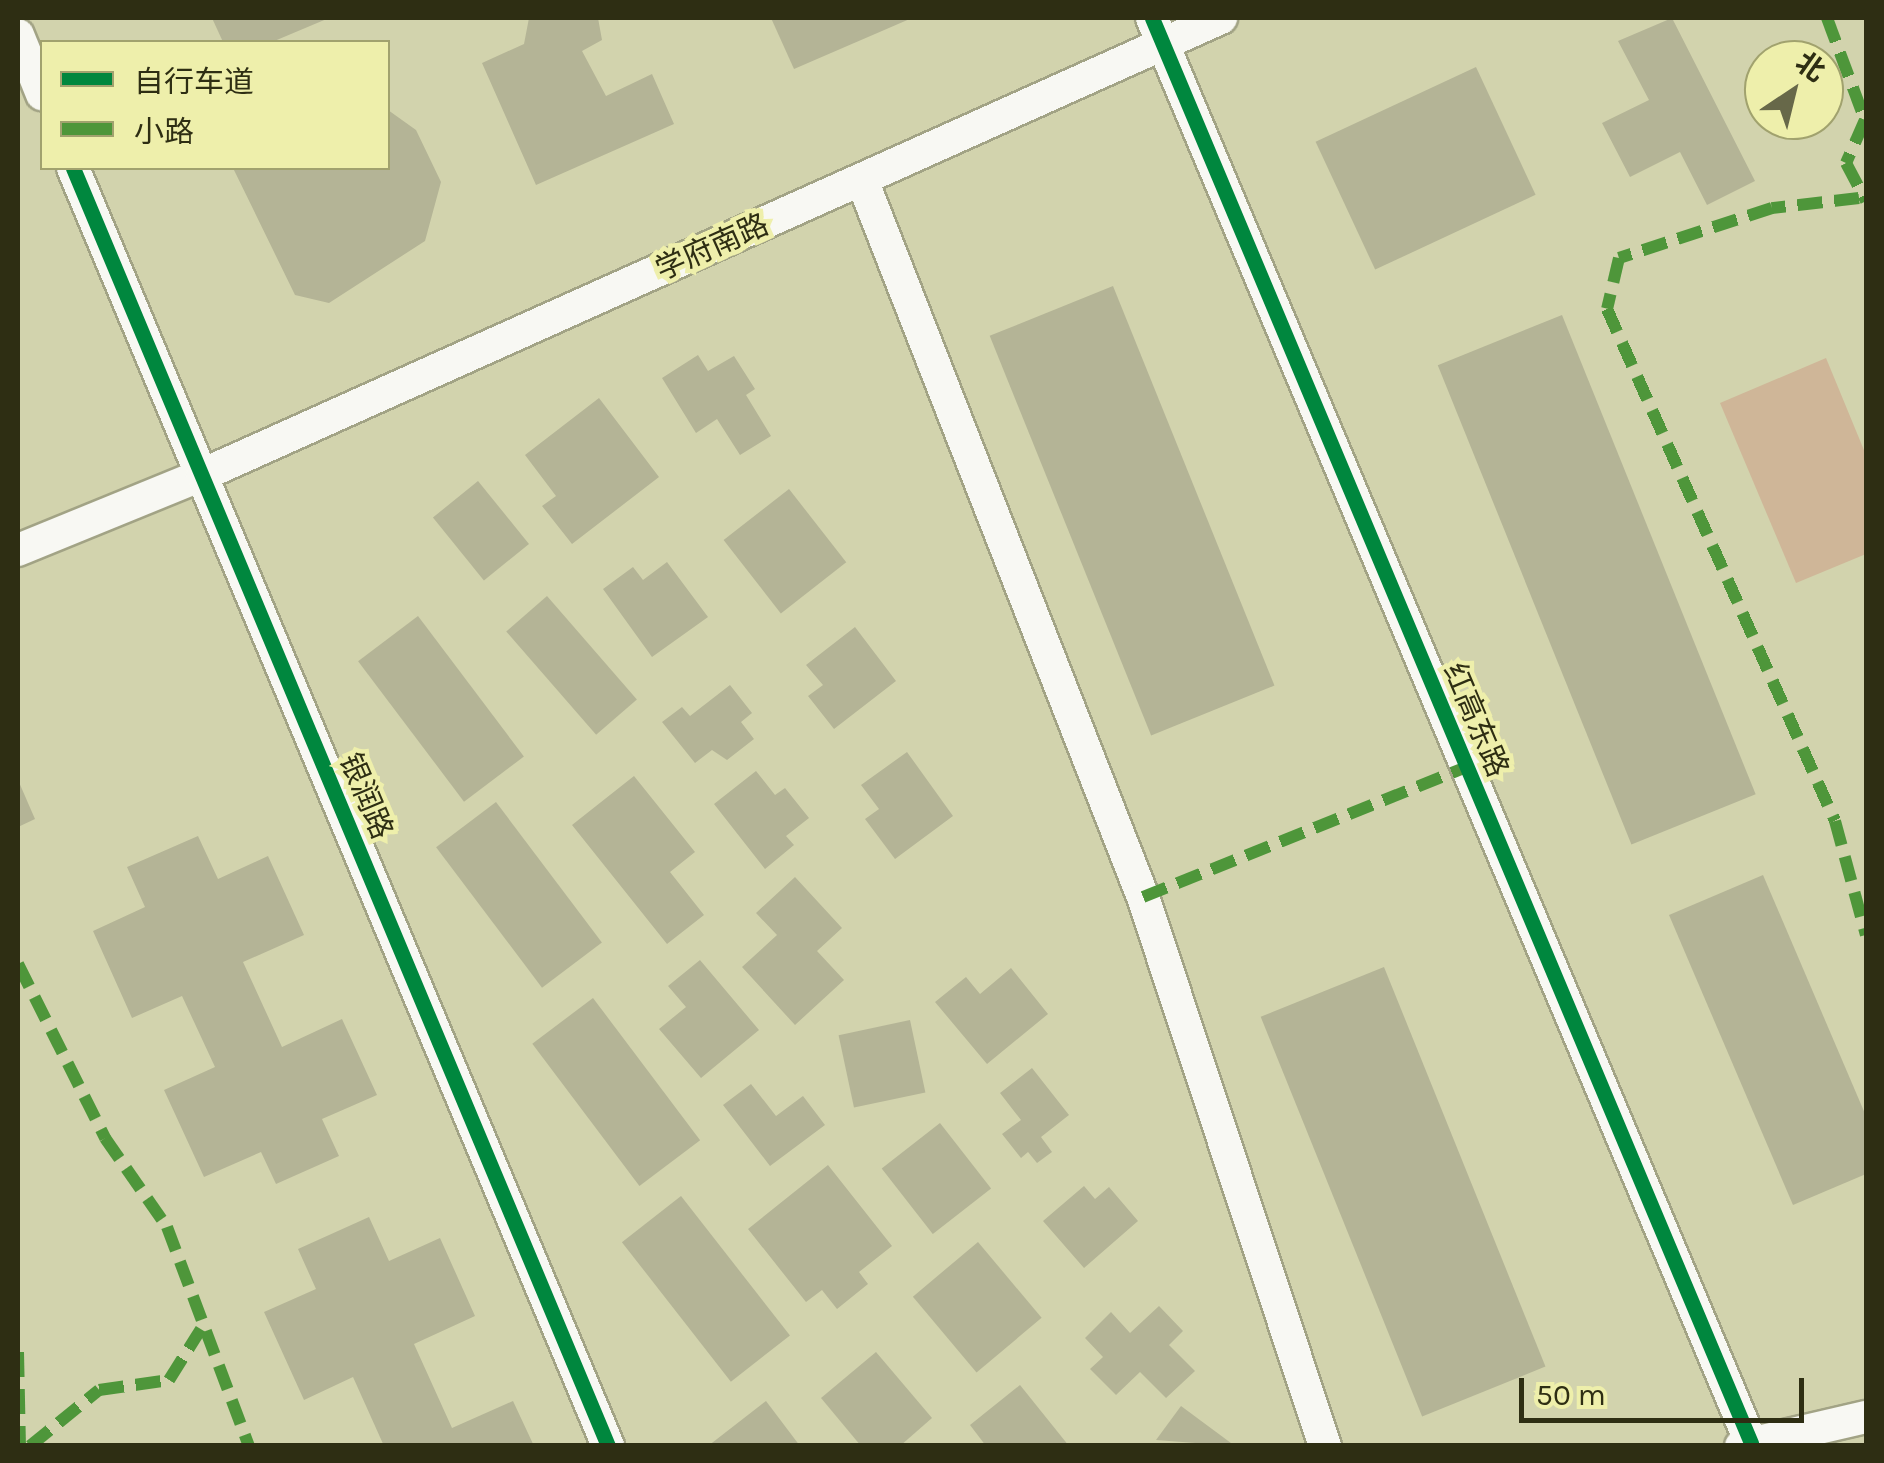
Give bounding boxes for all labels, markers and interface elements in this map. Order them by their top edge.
legend [40,40,390,170]
north arrow [1744,40,1844,140]
text: 北 [1789,45,1831,88]
text: 自行车道 [134,64,254,100]
text: 小路 [134,114,194,150]
street label: 学府南路 [650,206,774,288]
street label: 红高东路 [1436,658,1516,782]
street label: 银润路 [332,748,400,844]
scale bar [1524,1358,1809,1420]
text: 50 m [1536,1377,1606,1413]

